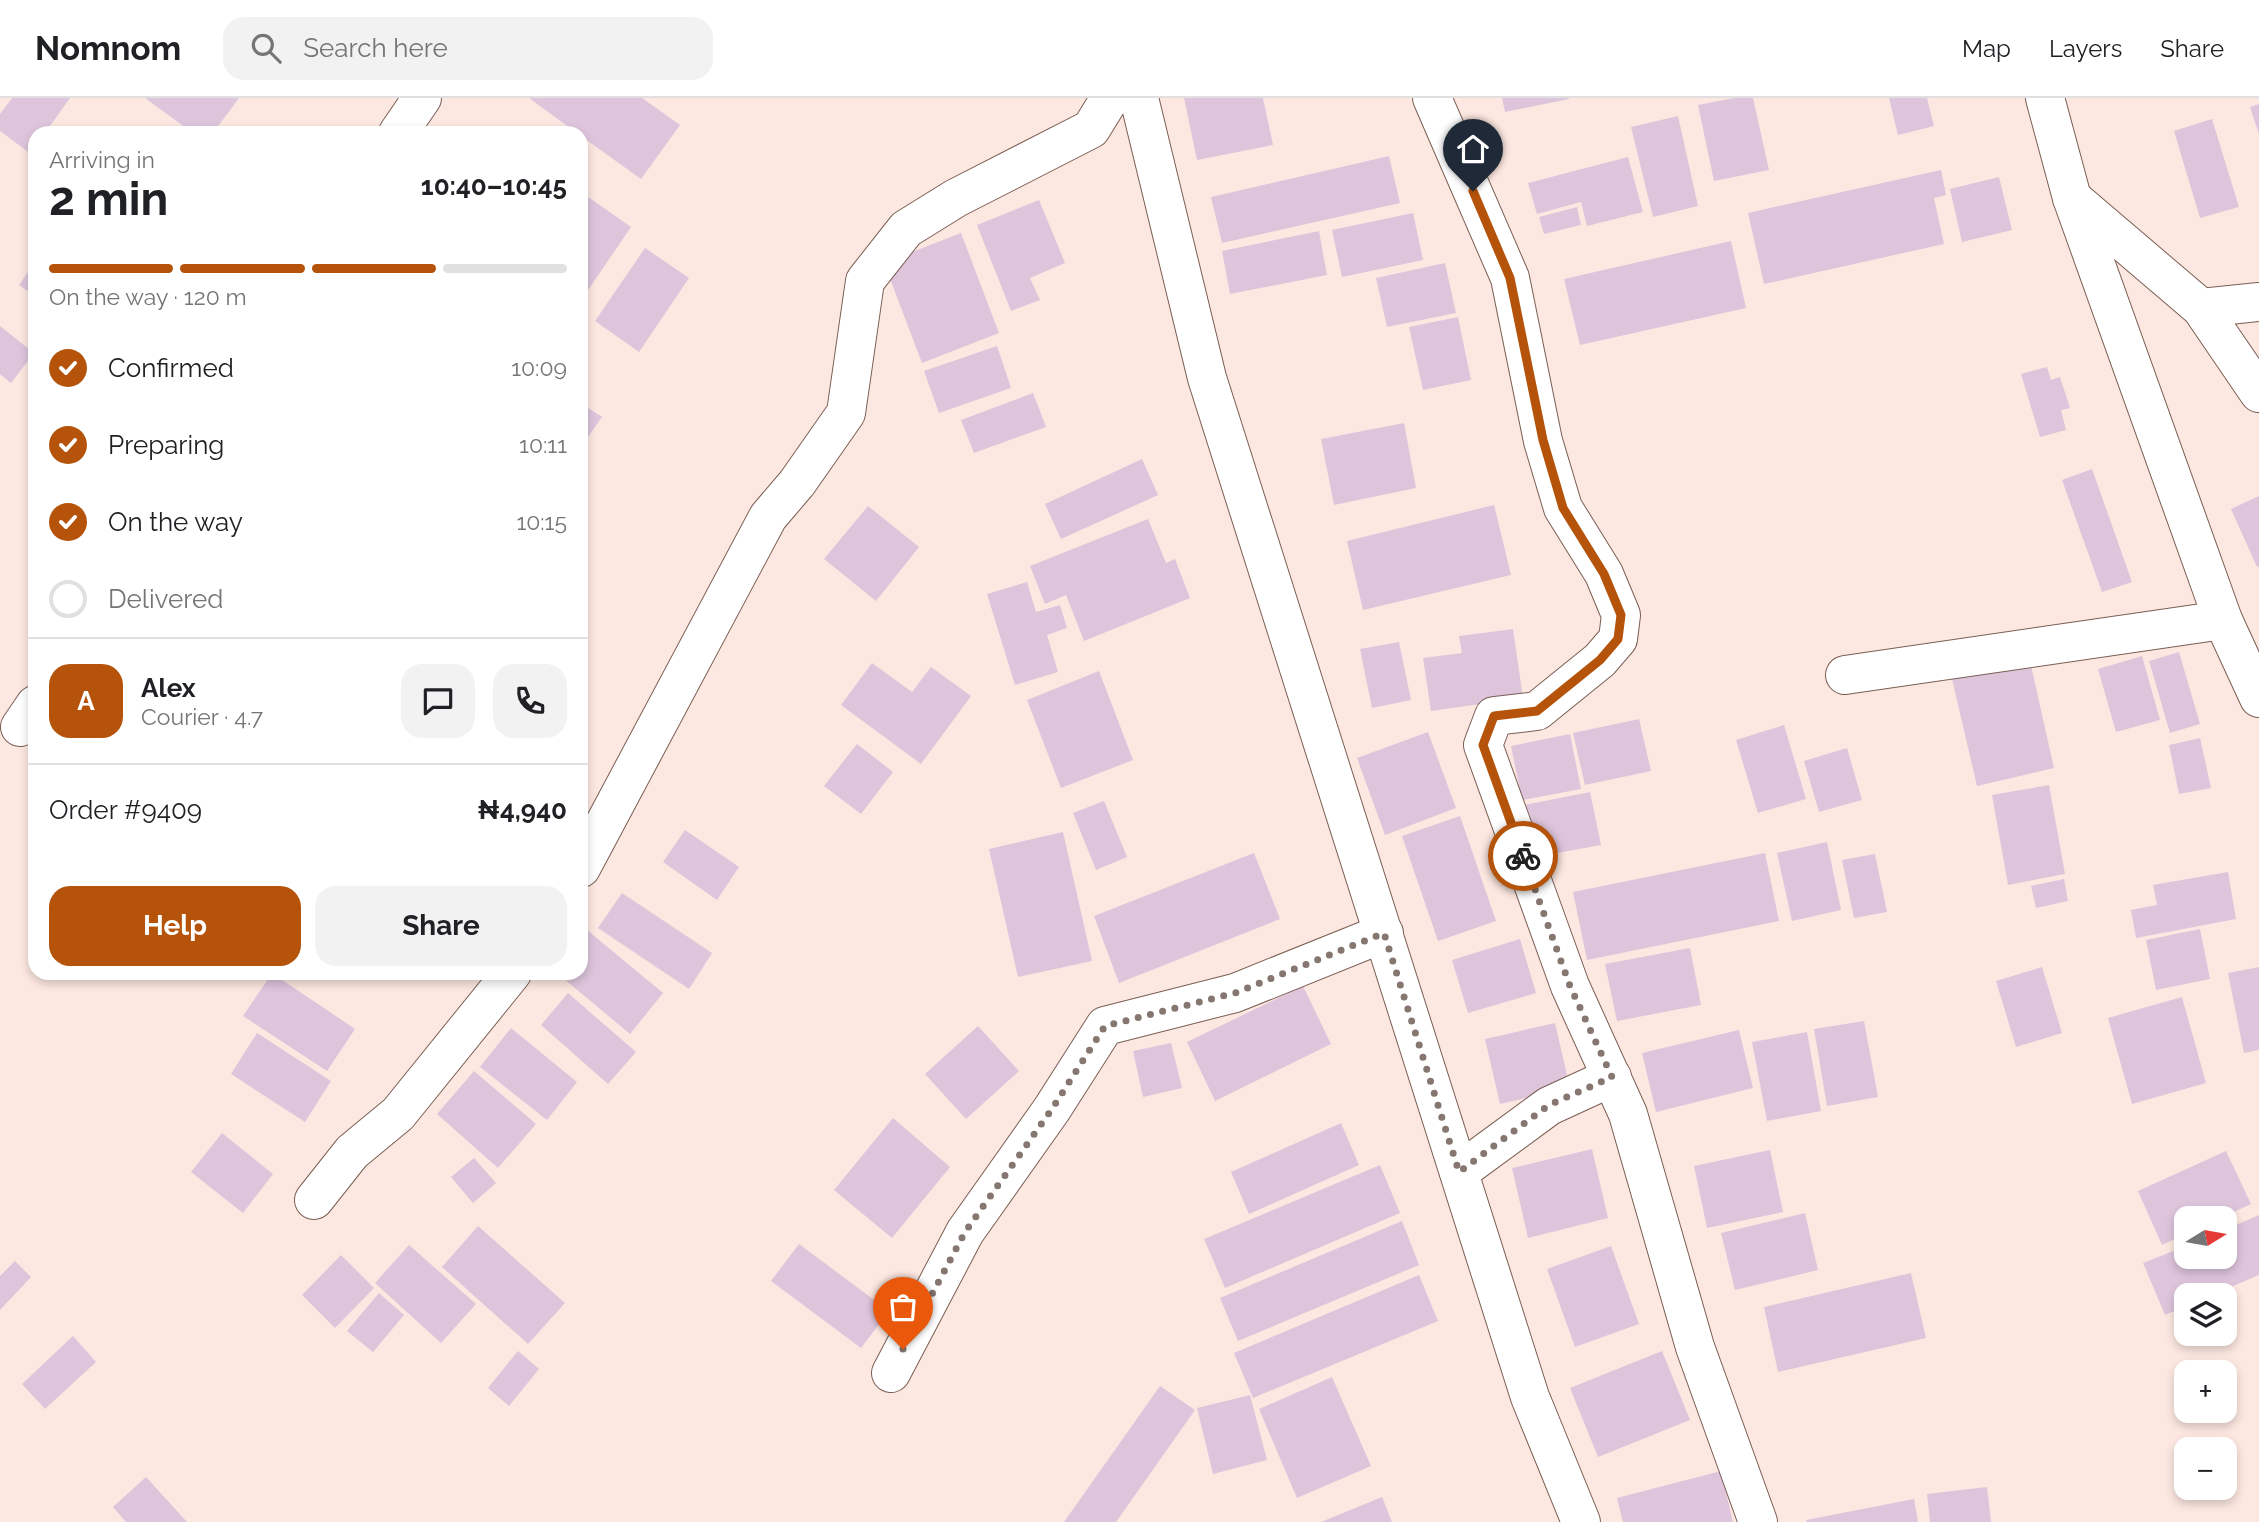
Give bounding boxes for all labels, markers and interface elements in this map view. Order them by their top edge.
search box [223,17,713,80]
text: Nomnom [35,29,181,68]
icon: search [247,29,285,67]
text: Search here [303,33,448,63]
text: Map [1962,34,2011,63]
text: Layers [2049,34,2122,63]
text: Share [2160,34,2224,63]
pin [1443,119,1503,191]
icon: home [1454,130,1492,168]
text: Arriving in [49,146,155,173]
text: 10:40–10:45 [421,171,567,201]
text: 2 min [49,172,168,226]
text: On the way · 120 m [49,283,247,310]
icon: check [49,349,87,387]
text: Confirmed [108,353,234,383]
text: 10:09 [511,354,567,381]
icon: check [49,426,87,464]
text: Preparing [108,430,224,460]
text: 10:11 [519,431,567,458]
icon: check [49,503,87,541]
text: On the way [108,507,243,537]
text: 10:15 [516,508,567,535]
text: Delivered [108,584,223,614]
button: chat [401,664,475,738]
button: phone [493,664,567,738]
text: Alex [141,673,196,703]
text: A [77,686,95,716]
text: Courier · 4.7 [141,703,263,730]
text: Order #9409 [49,795,202,825]
text: ₦4,940 [478,795,567,825]
courier [1488,821,1558,891]
icon: bike [1504,837,1542,875]
button: Help [49,886,301,966]
button: Share [315,886,567,966]
north arrow [2174,1206,2236,1269]
map controls [2174,1206,2237,1500]
pin [873,1277,933,1349]
button: layers [2174,1283,2237,1346]
icon: bag [884,1288,922,1326]
button: + [2174,1360,2237,1423]
button: − [2174,1437,2237,1500]

